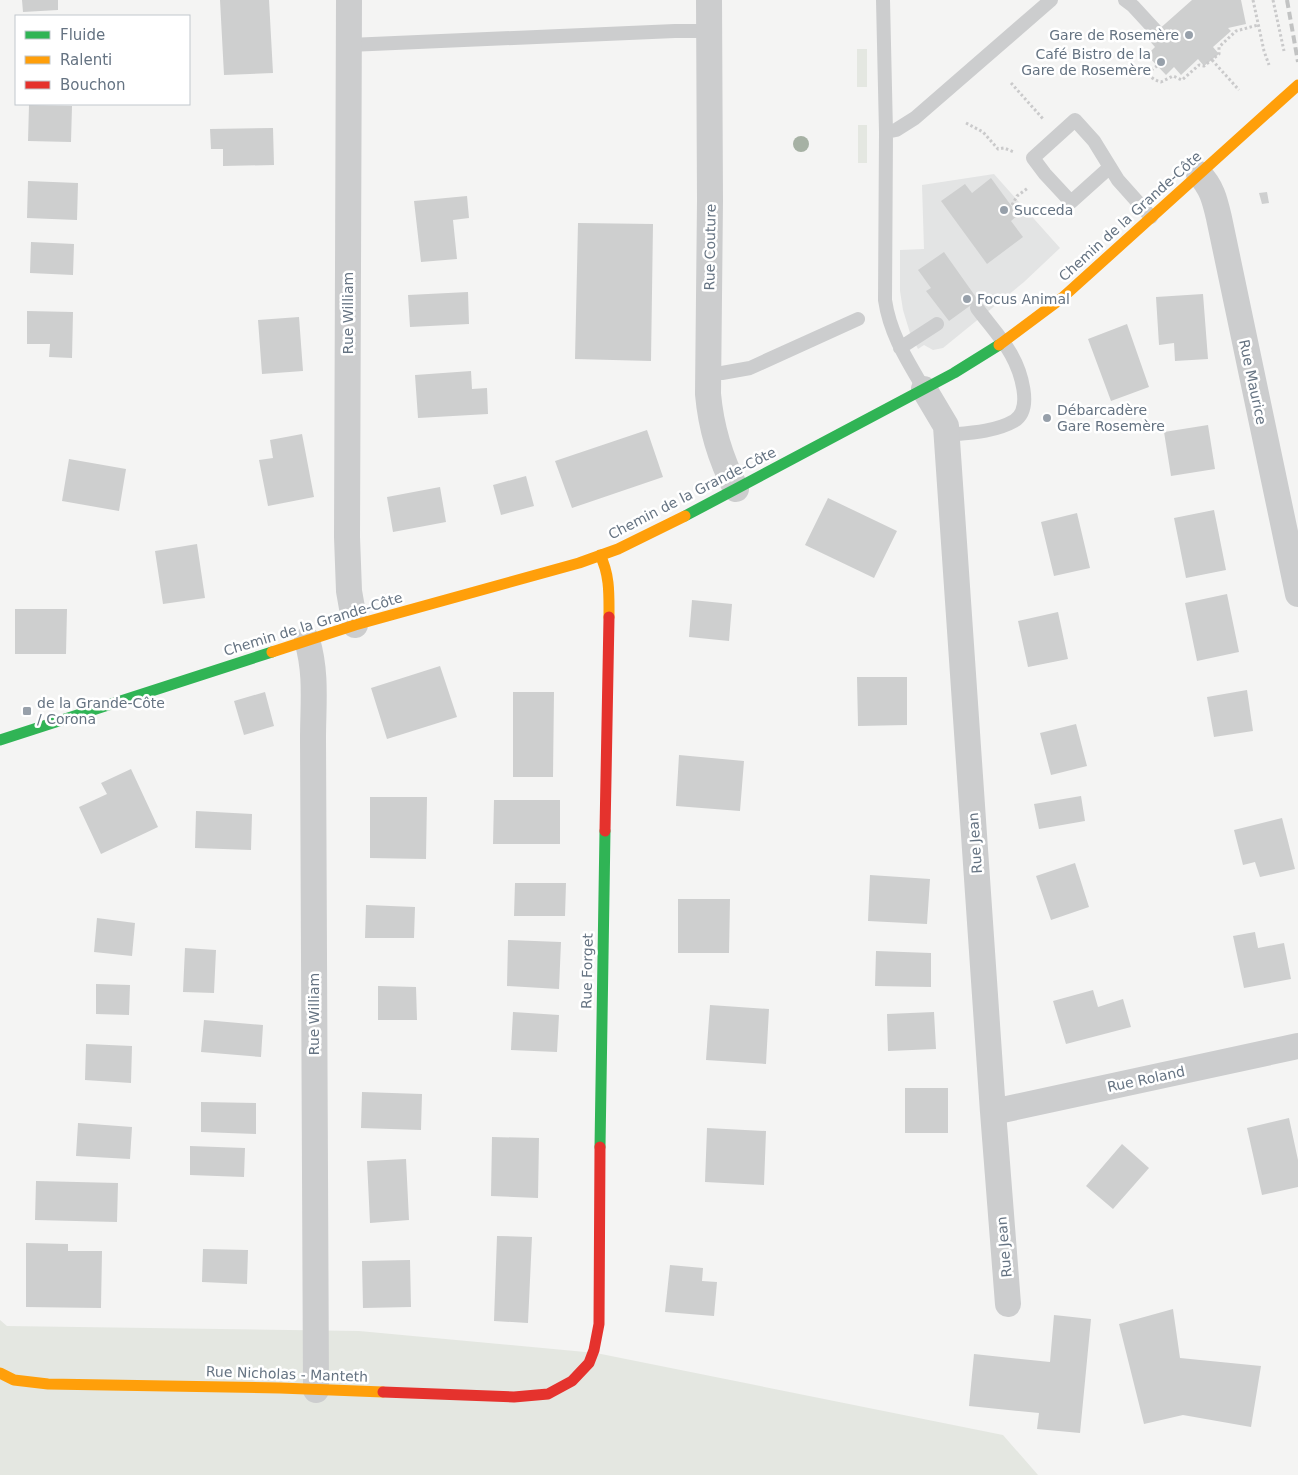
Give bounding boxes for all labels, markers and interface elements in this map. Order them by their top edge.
legend [15,15,190,105]
text: Fluide [60,26,105,44]
place label: Gare de Rosemère [1049,27,1179,43]
marker: Gare de Rosemère [1183,29,1195,41]
place label: Café Bistro de la Gare de Rosemère [1021,46,1151,78]
text: Ralenti [60,51,112,69]
marker: Café Bistro de la Gare de Rosemère [1155,56,1167,68]
text: Bouchon [60,76,125,94]
street label: Chemin de la Grande-Côte [1056,148,1204,284]
place label: Succeda [1014,202,1073,218]
street label: Rue Couture [701,204,719,290]
marker: Succeda [998,204,1010,216]
street label: Rue William [340,272,356,354]
place label: Focus Animal [977,291,1070,307]
marker: Focus Animal [961,293,973,305]
street label: Rue Maurice [1236,338,1270,426]
place label: Débarcadère Gare Rosemère [1057,402,1165,434]
marker: Débarcadère Gare Rosemère [1041,412,1053,424]
street label: Chemin de la Grande-Côte [605,444,779,542]
street label: Chemin de la Grande-Côte [222,589,404,659]
place label: de la Grande-Côte / Corona [37,695,165,727]
marker: de la Grande-Côte / Corona [21,705,33,717]
street label: Rue Jean [965,812,985,874]
street label: Rue Forget [578,933,596,1009]
street label: Rue William [306,973,322,1055]
street label: Rue Roland [1106,1063,1186,1095]
street label: Rue Jean [993,1216,1015,1278]
street label: Rue Nicholas - Manteth [206,1363,368,1385]

